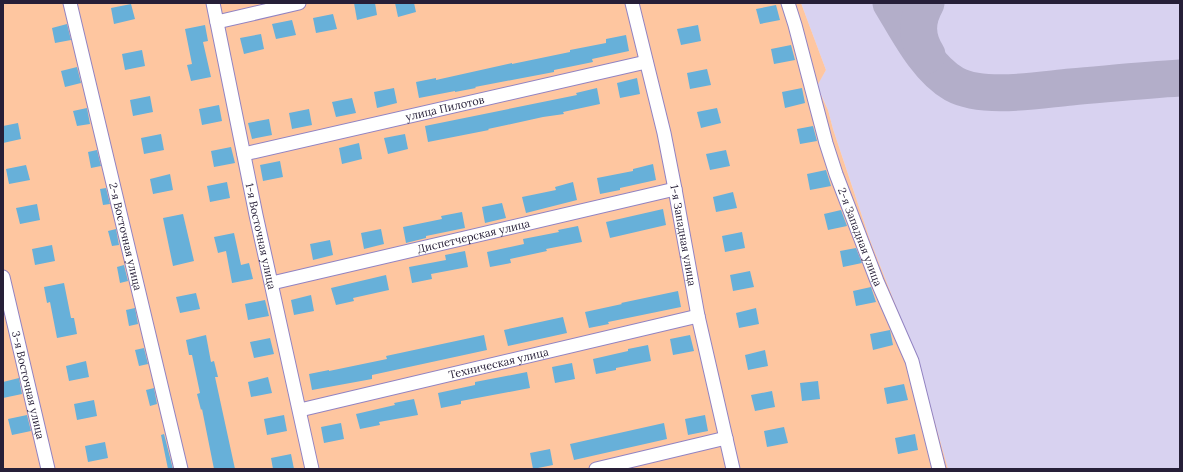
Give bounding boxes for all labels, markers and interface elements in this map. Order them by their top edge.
street label: улица Пилотов [404,92,486,124]
street label: 2-я Восточная улица [106,181,145,292]
street label: 1-я Восточная улица [243,182,279,291]
street label: 1-я Западная улица [667,183,699,287]
street label: 2-я Западная улица [835,186,886,289]
street label: Диспетчерская улица [416,216,532,256]
street label: 3-я Восточная улица [9,330,48,441]
street label: Техническая улица [447,344,550,382]

